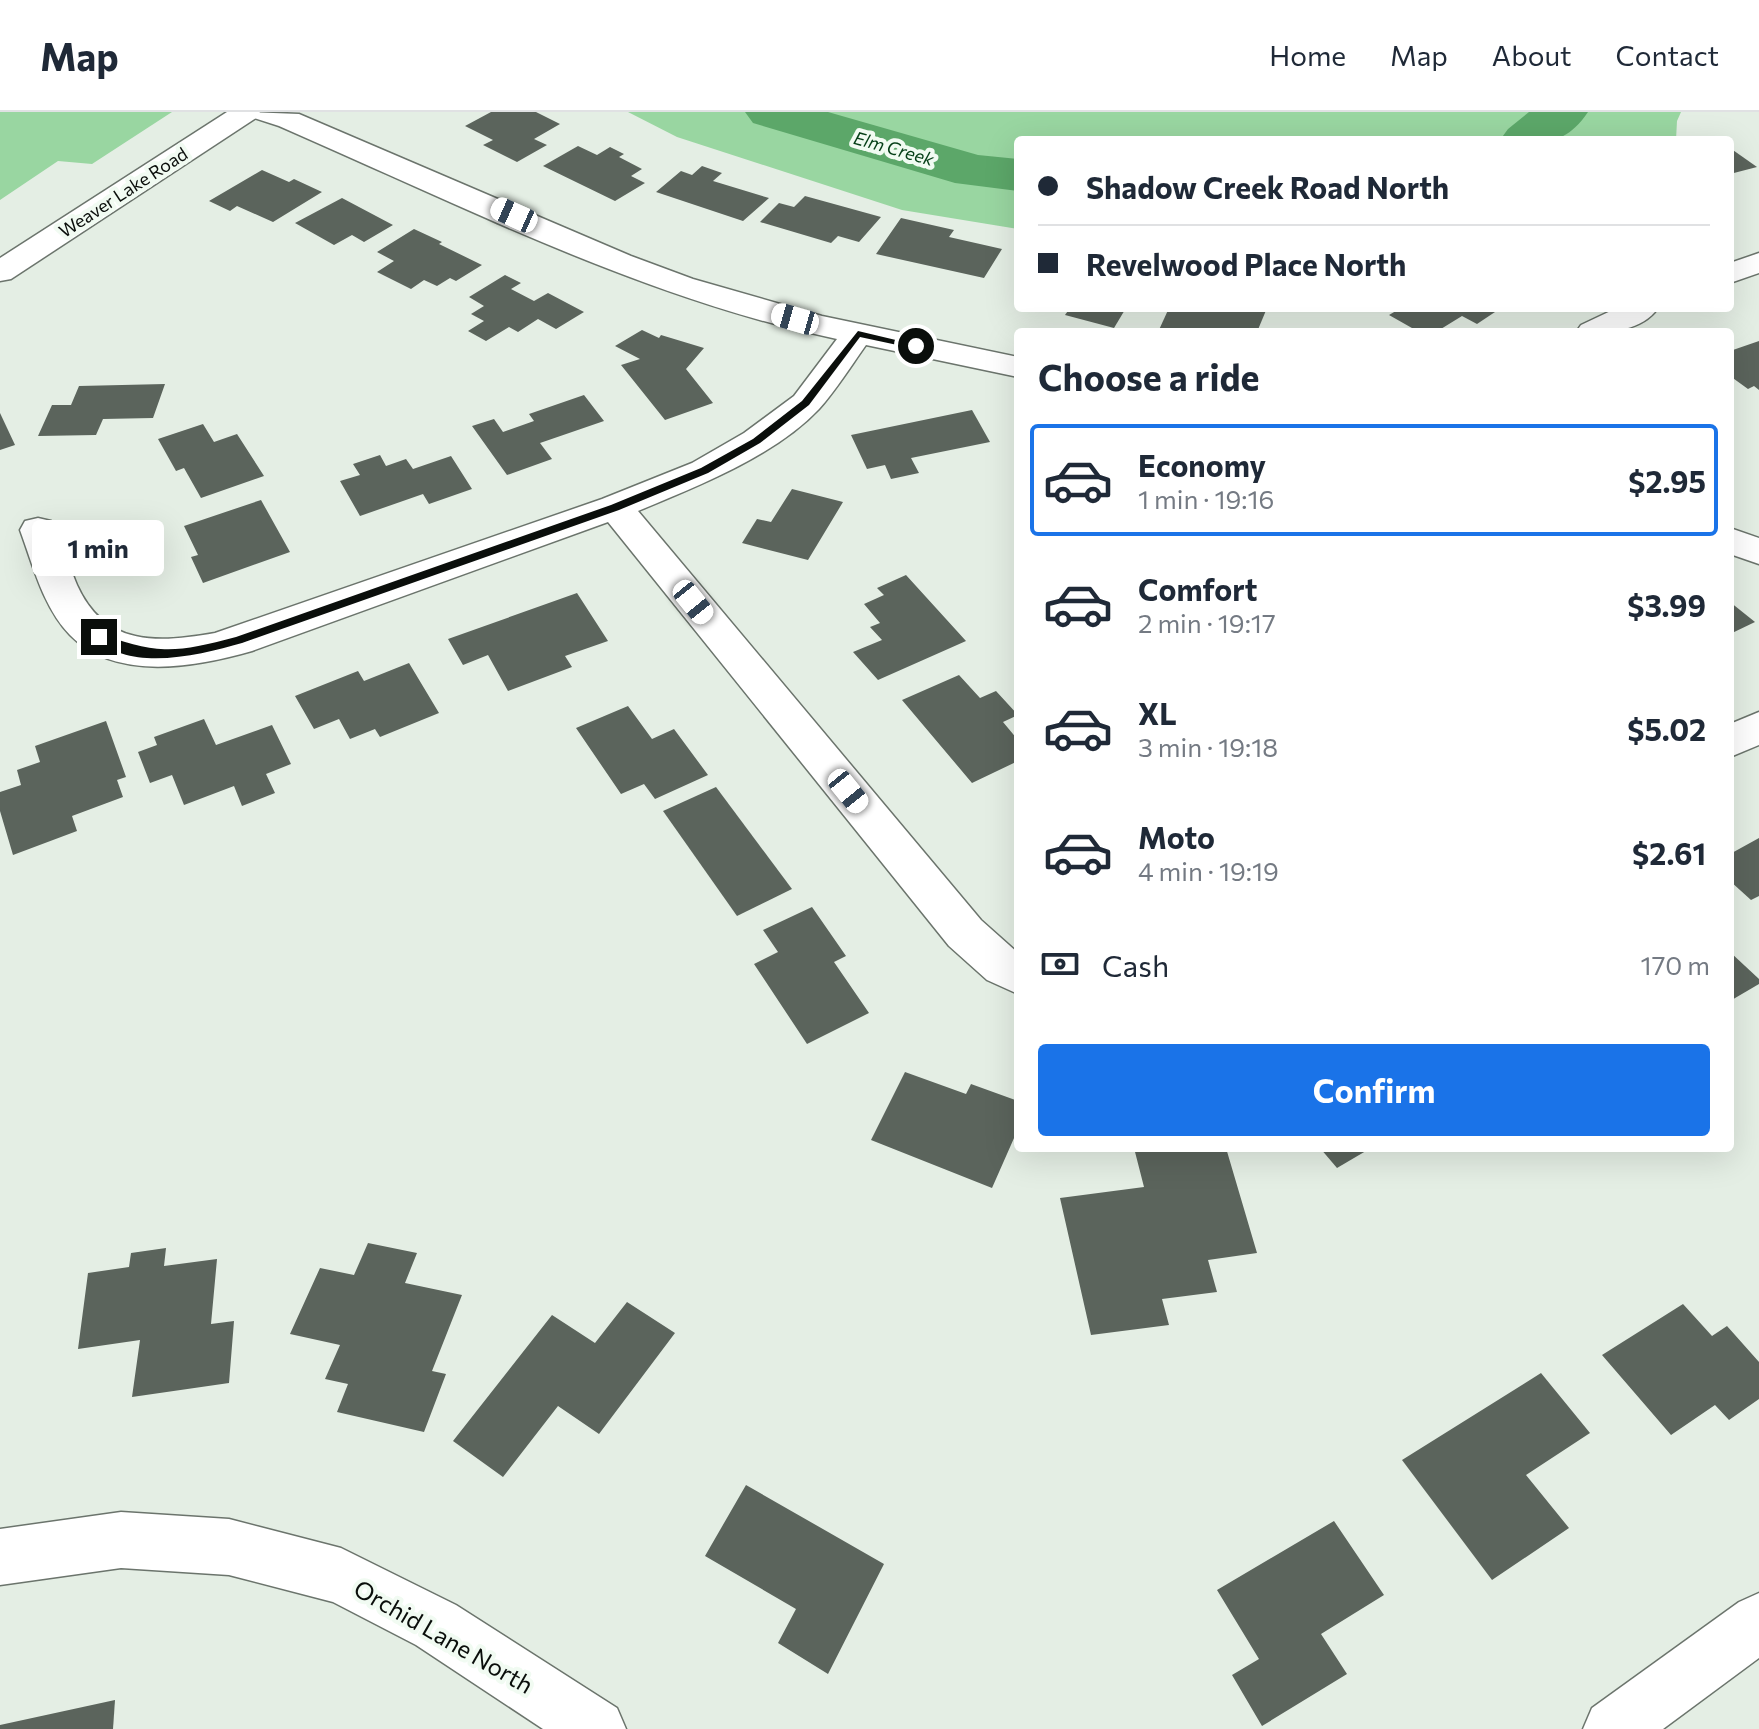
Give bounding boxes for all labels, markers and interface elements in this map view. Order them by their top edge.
text: Map [40,32,119,79]
text: Home [1269,38,1346,72]
text: Map [1390,38,1448,72]
text: About [1492,38,1572,72]
text: Contact [1616,38,1719,72]
water label: Elm Creek [851,126,938,170]
street label: Weaver Lake Road [55,142,191,242]
text: Shadow Creek Road North [1086,168,1449,205]
car [487,194,541,236]
text: Revelwood Place North [1086,245,1406,282]
car [769,301,821,337]
route start [898,328,934,364]
text: Choose a ride [1038,354,1259,398]
icon: car [1042,444,1114,516]
text: Economy [1138,446,1266,483]
text: $2.95 [1628,462,1706,499]
text: 1 min · 19:16 [1138,483,1274,514]
callout: 1 min [33,521,165,577]
text: 1 min [67,532,129,563]
icon: car [1042,568,1114,640]
text: Comfort [1138,570,1257,607]
car [669,576,717,628]
text: $3.99 [1627,586,1706,623]
text: 2 min · 19:17 [1138,607,1276,638]
route end [81,619,117,655]
icon: car [1042,692,1114,764]
text: XL [1138,694,1177,731]
text: $5.02 [1627,710,1706,747]
text: 3 min · 19:18 [1138,731,1278,762]
car [824,765,872,817]
icon: car [1042,816,1114,888]
text: Moto [1138,818,1215,855]
text: $2.61 [1632,834,1706,871]
text: 4 min · 19:19 [1138,855,1279,886]
icon: cash [1038,942,1082,986]
text: Cash [1102,946,1169,983]
text: 170 m [1641,949,1710,980]
button: Confirm [1038,1044,1710,1136]
street label: Orchid Lane North [349,1573,539,1699]

